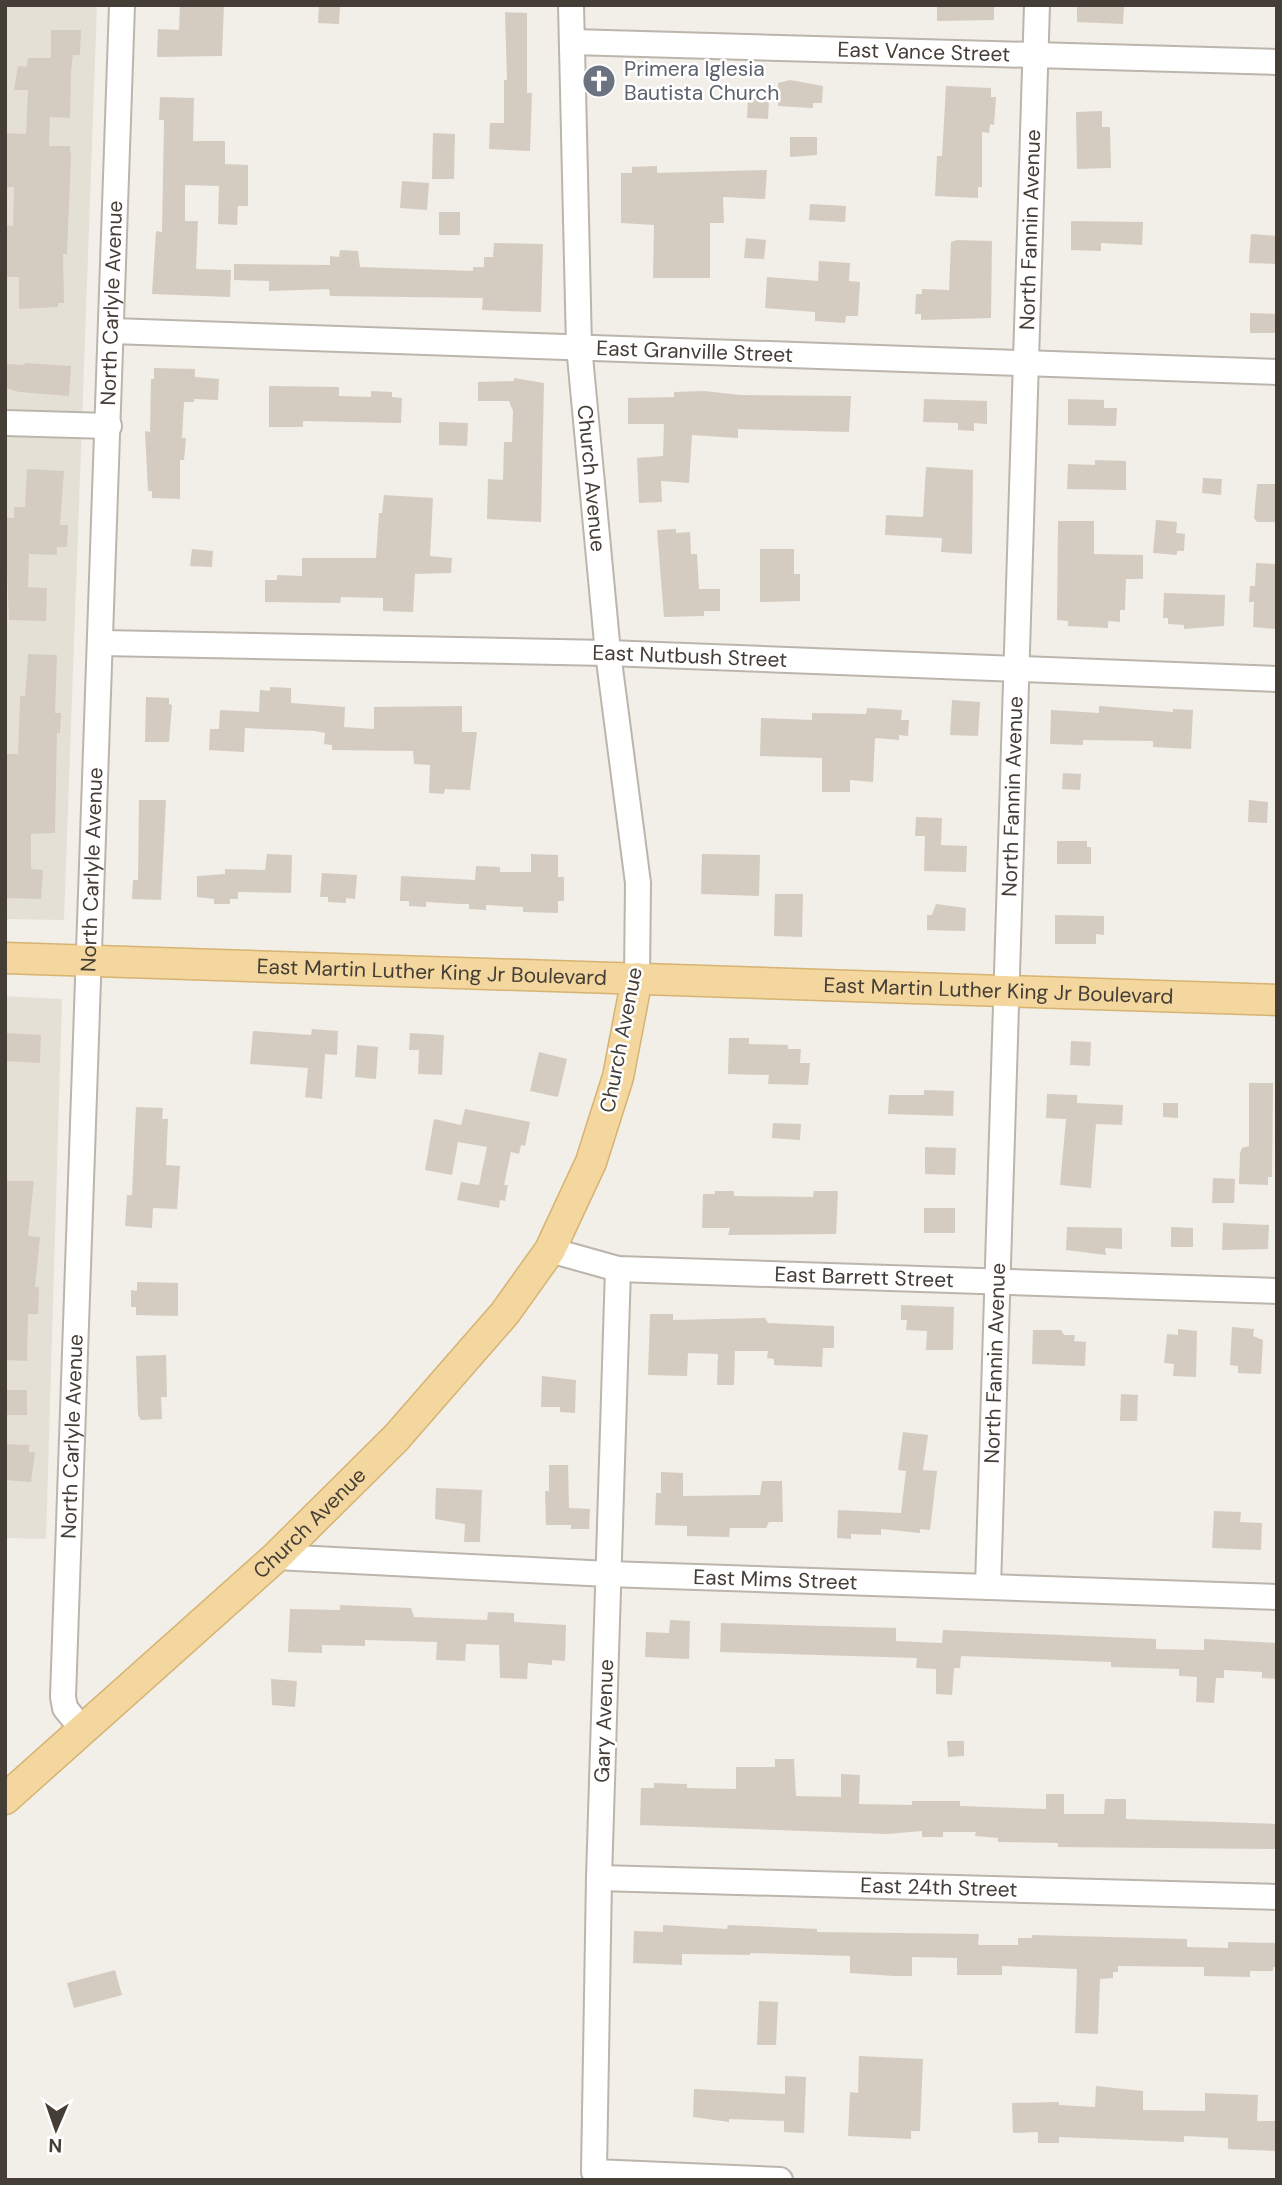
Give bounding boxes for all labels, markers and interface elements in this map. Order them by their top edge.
street label: East Vance Street [837,36,1011,68]
place label: Primera Iglesia Bautista Church [624,55,779,107]
church icon: Primera Iglesia Bautista Church [580,62,618,100]
street label: North Fannin Avenue [1013,129,1047,330]
street label: North Carlyle Avenue [94,200,129,406]
street label: East Granville Street [596,334,793,369]
street label: Church Avenue [571,403,612,553]
street label: East Nutbush Street [592,639,788,674]
street label: North Fannin Avenue [995,696,1030,897]
street label: North Carlyle Avenue [74,767,109,973]
street label: East Martin Luther King Jr Boulevard [256,952,607,992]
street label: Church Avenue [593,965,649,1115]
street label: East Martin Luther King Jr Boulevard [823,971,1174,1011]
street label: East Barrett Street [774,1260,955,1294]
street label: North Fannin Avenue [978,1262,1012,1464]
street label: North Carlyle Avenue [55,1333,90,1539]
street label: Church Avenue [247,1461,372,1585]
street label: East Mims Street [693,1563,858,1597]
street label: Gary Avenue [588,1659,620,1783]
street label: East 24th Street [860,1871,1018,1904]
north arrow [21,2094,91,2164]
text: N [48,2133,63,2158]

